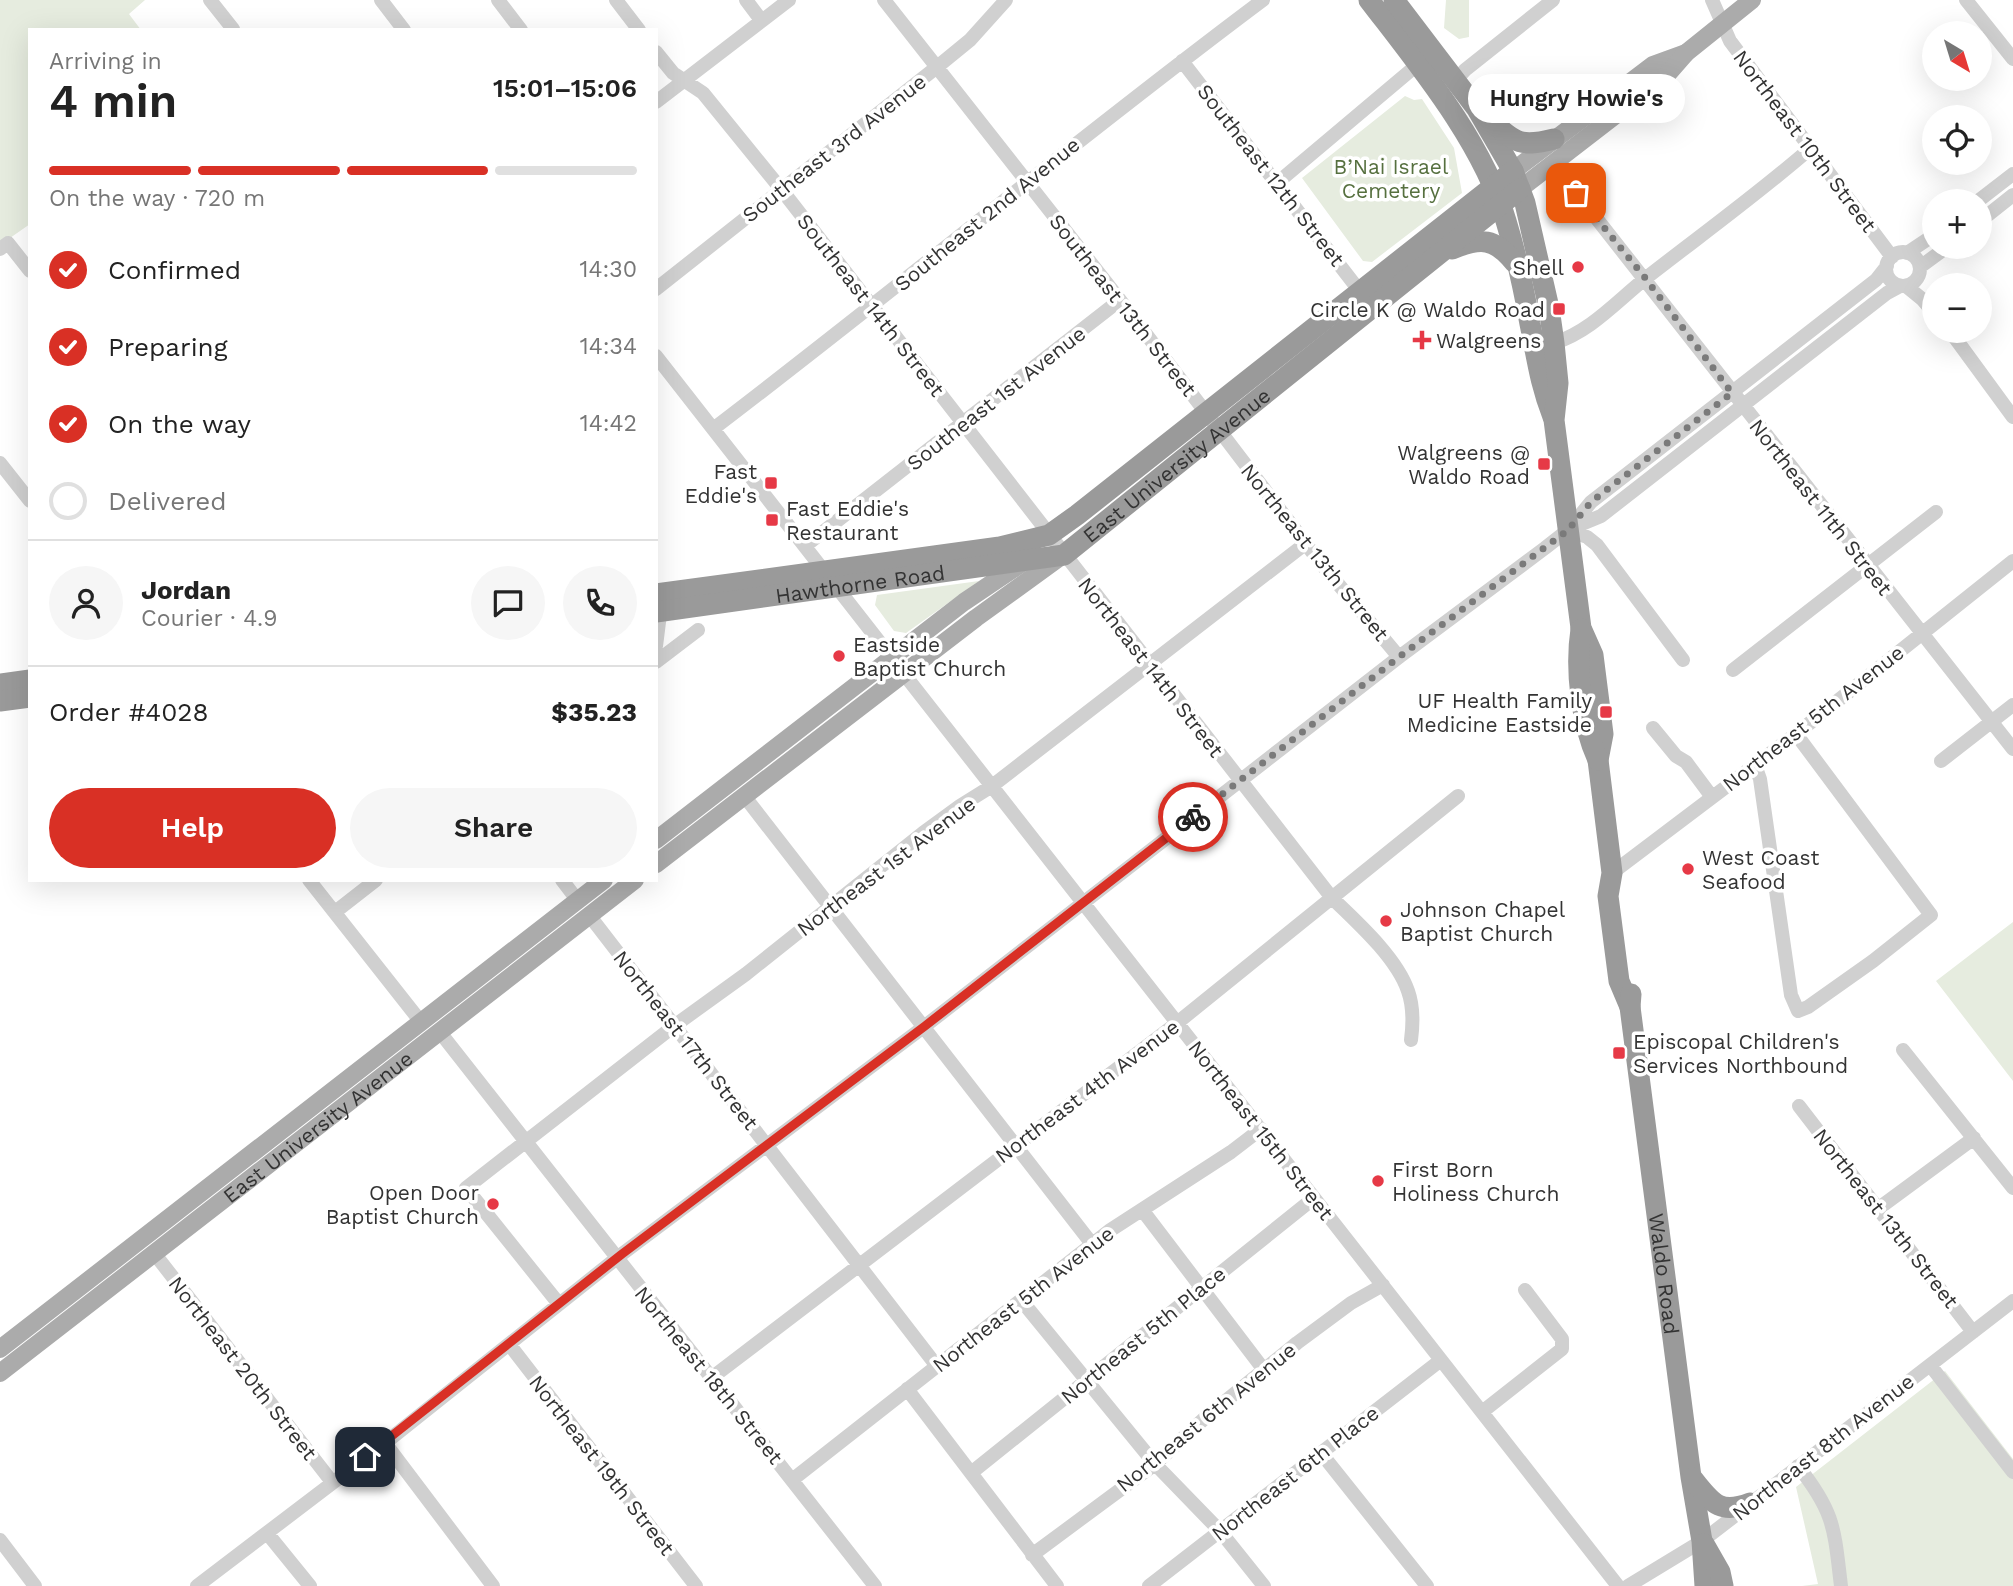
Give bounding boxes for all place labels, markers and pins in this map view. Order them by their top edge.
callout: Hungry Howie's [1468,74,1684,123]
pin [1546,163,1606,223]
place label: Shell [1513,255,1565,280]
marker: Shell [1570,259,1586,275]
place label: Circle K @ Waldo Road [1310,297,1545,322]
marker: Circle K @ Waldo Road [1551,301,1567,317]
place label: Walgreens [1436,328,1541,353]
marker: Walgreens [1414,332,1430,348]
place label: Walgreens @ Waldo Road [1397,440,1530,489]
marker: Walgreens @ Waldo Road [1536,456,1552,472]
place label: Fast Eddie's [685,459,757,508]
marker: Fast Eddie's [763,475,779,491]
place label: Fast Eddie's Restaurant [786,496,909,545]
marker: Fast Eddie's Restaurant [764,512,780,528]
place label: Eastside Baptist Church [853,632,1006,681]
marker: Eastside Baptist Church [831,648,847,664]
place label: UF Health Family Medicine Eastside [1407,688,1592,737]
marker: UF Health Family Medicine Eastside [1598,704,1614,720]
place label: West Coast Seafood [1702,845,1820,894]
marker: West Coast Seafood [1680,861,1696,877]
place label: Johnson Chapel Baptist Church [1400,897,1566,946]
marker: Johnson Chapel Baptist Church [1378,913,1394,929]
place label: Episcopal Children's Services Northbound [1633,1029,1848,1078]
marker: Episcopal Children's Services Northbound [1611,1045,1627,1061]
place label: First Born Holiness Church [1392,1157,1560,1206]
marker: First Born Holiness Church [1370,1173,1386,1189]
place label: Open Door Baptist Church [326,1180,479,1229]
marker: Open Door Baptist Church [485,1196,501,1212]
pin [335,1427,395,1487]

